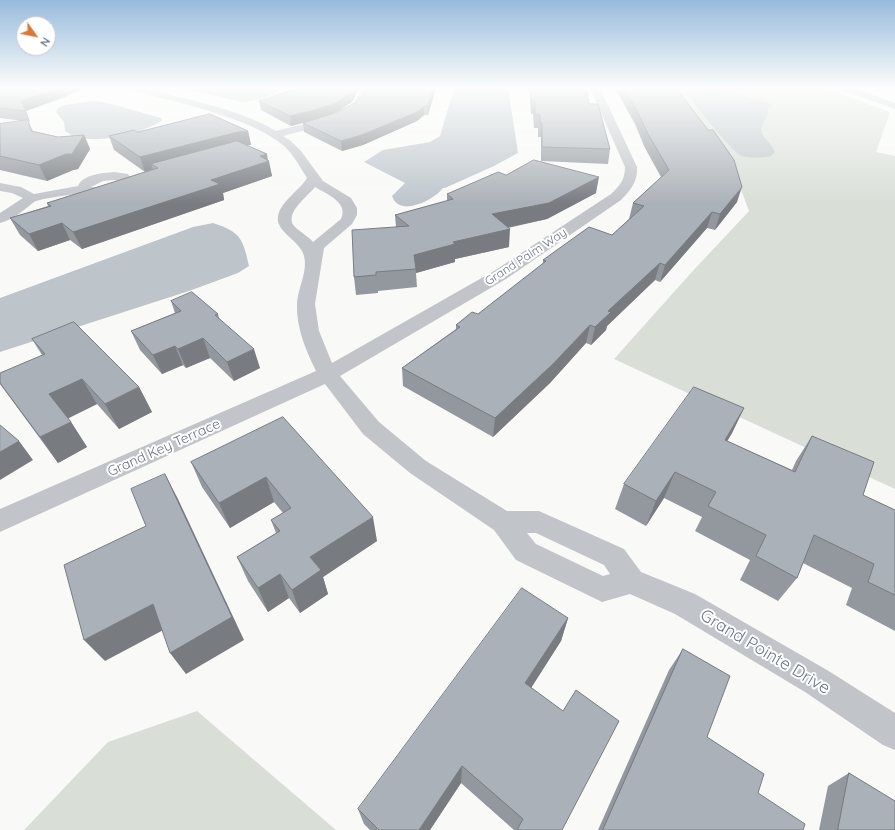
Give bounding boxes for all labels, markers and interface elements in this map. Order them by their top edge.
north arrow [16,16,56,56]
text: N [37,35,53,49]
street label: Grand Palm Way [482,225,570,289]
street label: Grand Key Terrace [105,416,223,480]
street label: Grand Pointe Drive [696,605,834,699]

